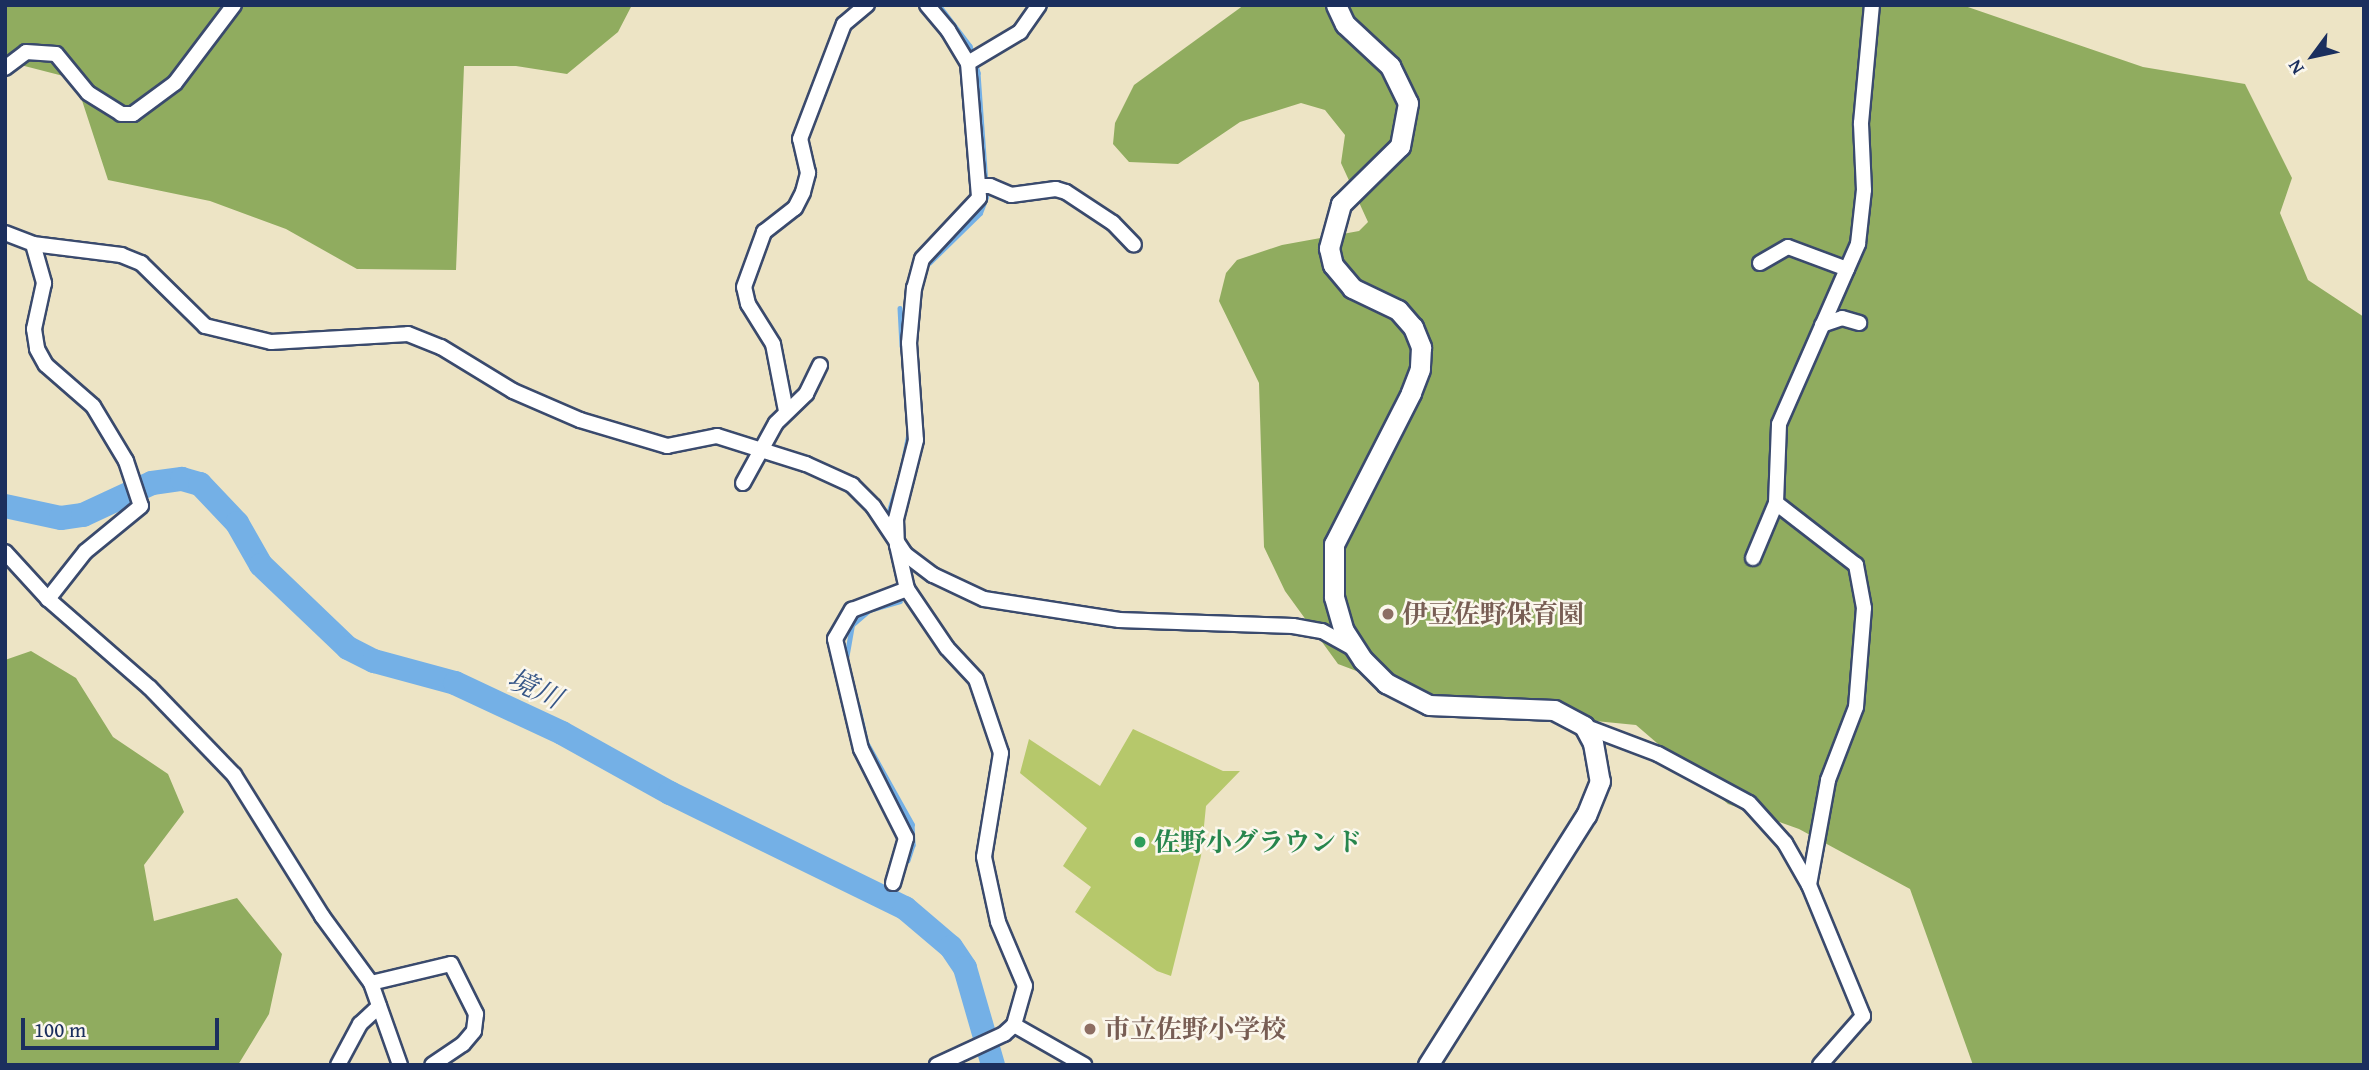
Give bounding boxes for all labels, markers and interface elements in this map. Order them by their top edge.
north arrow [2278,21,2348,91]
text: N [2280,54,2311,80]
place label: 伊豆佐野保育園 [1402,598,1584,630]
marker: 伊豆佐野保育園 [1380,606,1396,622]
water label: 境川 [503,661,567,715]
place label: 佐野小グラウンド [1154,826,1362,858]
marker: 佐野小グラウンド [1132,834,1148,850]
scale bar [24,1004,222,1048]
place label: 市立佐野小学校 [1104,1013,1286,1045]
text: 100 m [34,1014,86,1045]
marker: 市立佐野小学校 [1082,1021,1098,1037]

